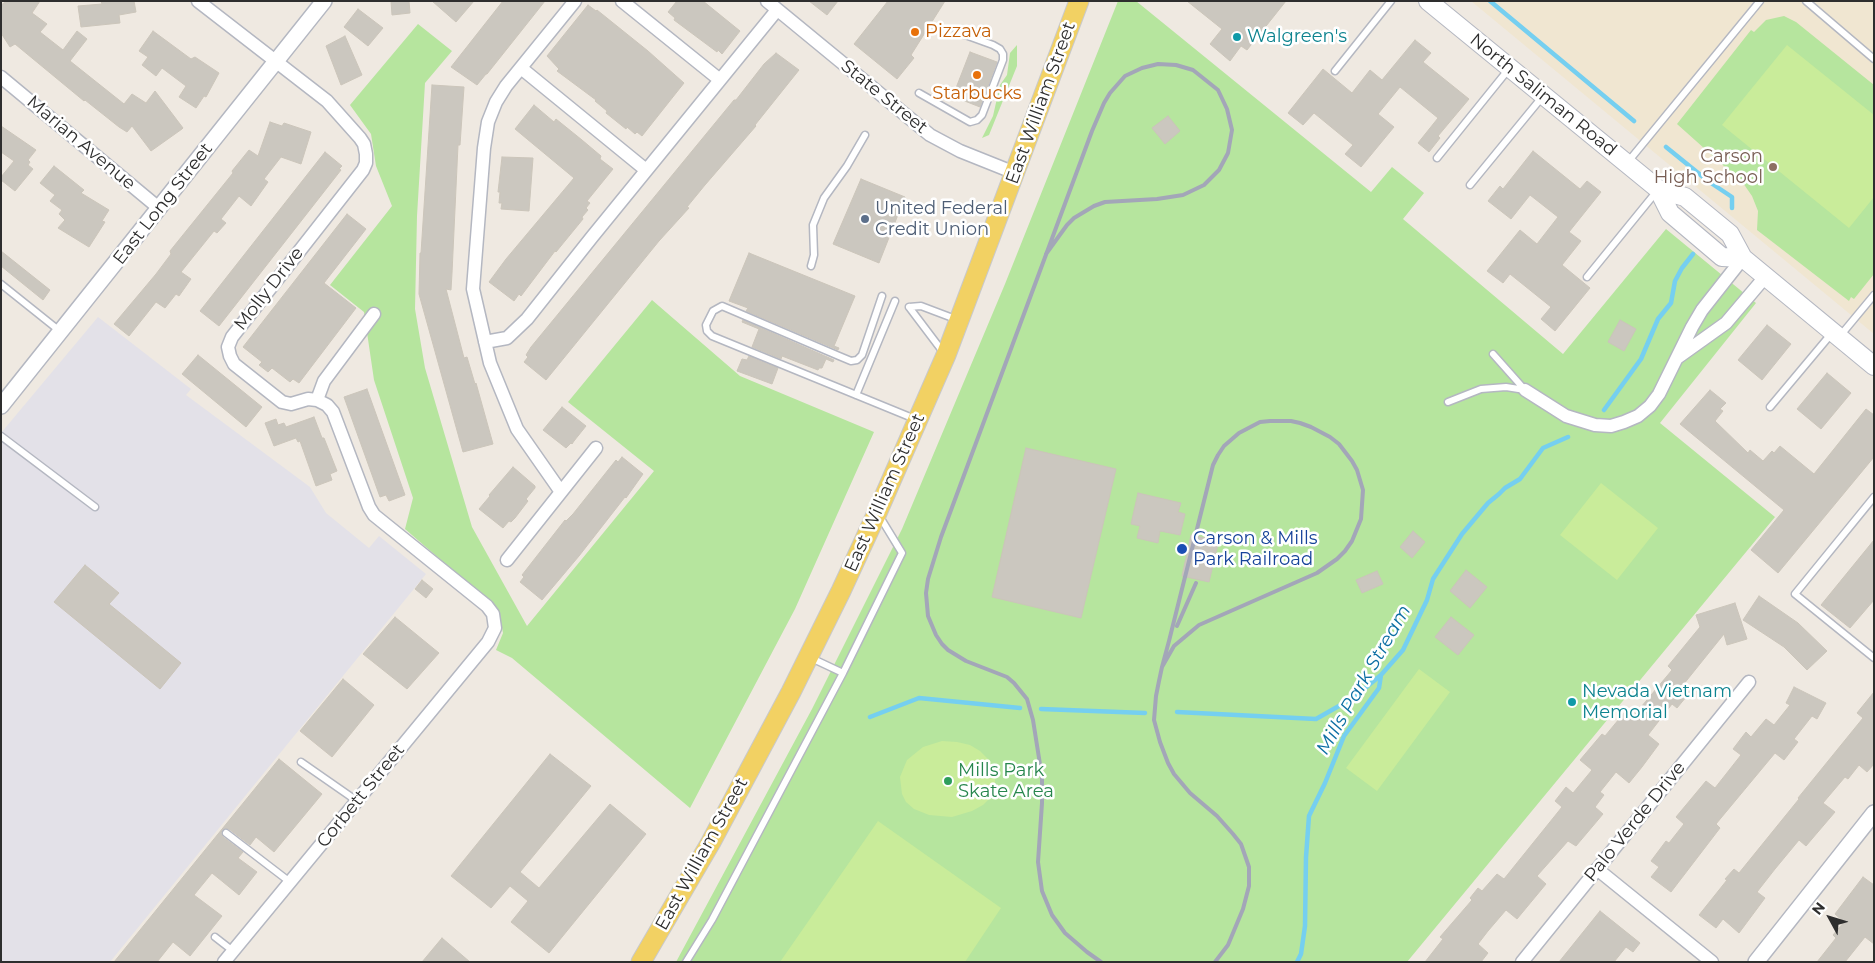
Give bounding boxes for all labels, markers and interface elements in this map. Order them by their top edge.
street label: East William Street [1002,19,1080,187]
place label: Pizzava [925,21,992,43]
marker: Pizzava [909,26,921,38]
place label: Walgreen's [1247,26,1347,48]
street label: North Saliman Road [1465,29,1621,161]
marker: Walgreen's [1231,31,1243,43]
street label: State Street [836,55,932,139]
marker: Starbucks [971,69,983,81]
place label: Starbucks [932,83,1022,105]
street label: Marian Avenue [22,91,140,195]
street label: East Long Street [109,139,217,269]
place label: Carson High School [1654,146,1763,188]
marker: Carson High School [1767,161,1779,173]
place label: United Federal Credit Union [875,198,1008,240]
marker: United Federal Credit Union [859,213,871,225]
street label: Molly Drive [230,243,308,335]
street label: East William Street [840,410,930,576]
place label: Carson & Mills Park Railroad [1193,528,1318,570]
marker: Carson & Mills Park Railroad [1175,542,1189,556]
water label: Mills Park Stream [1312,601,1416,759]
place label: Nevada Vietnam Memorial [1582,681,1732,724]
marker: Nevada Vietnam Memorial [1566,696,1578,708]
street label: Corbett Street [313,740,409,852]
street label: Palo Verde Drive [1580,758,1690,886]
place label: Mills Park Skate Area [958,760,1054,802]
street label: East William Street [651,774,753,934]
marker: Mills Park Skate Area [942,775,954,787]
north arrow [1805,893,1855,943]
text: N [1808,899,1829,919]

